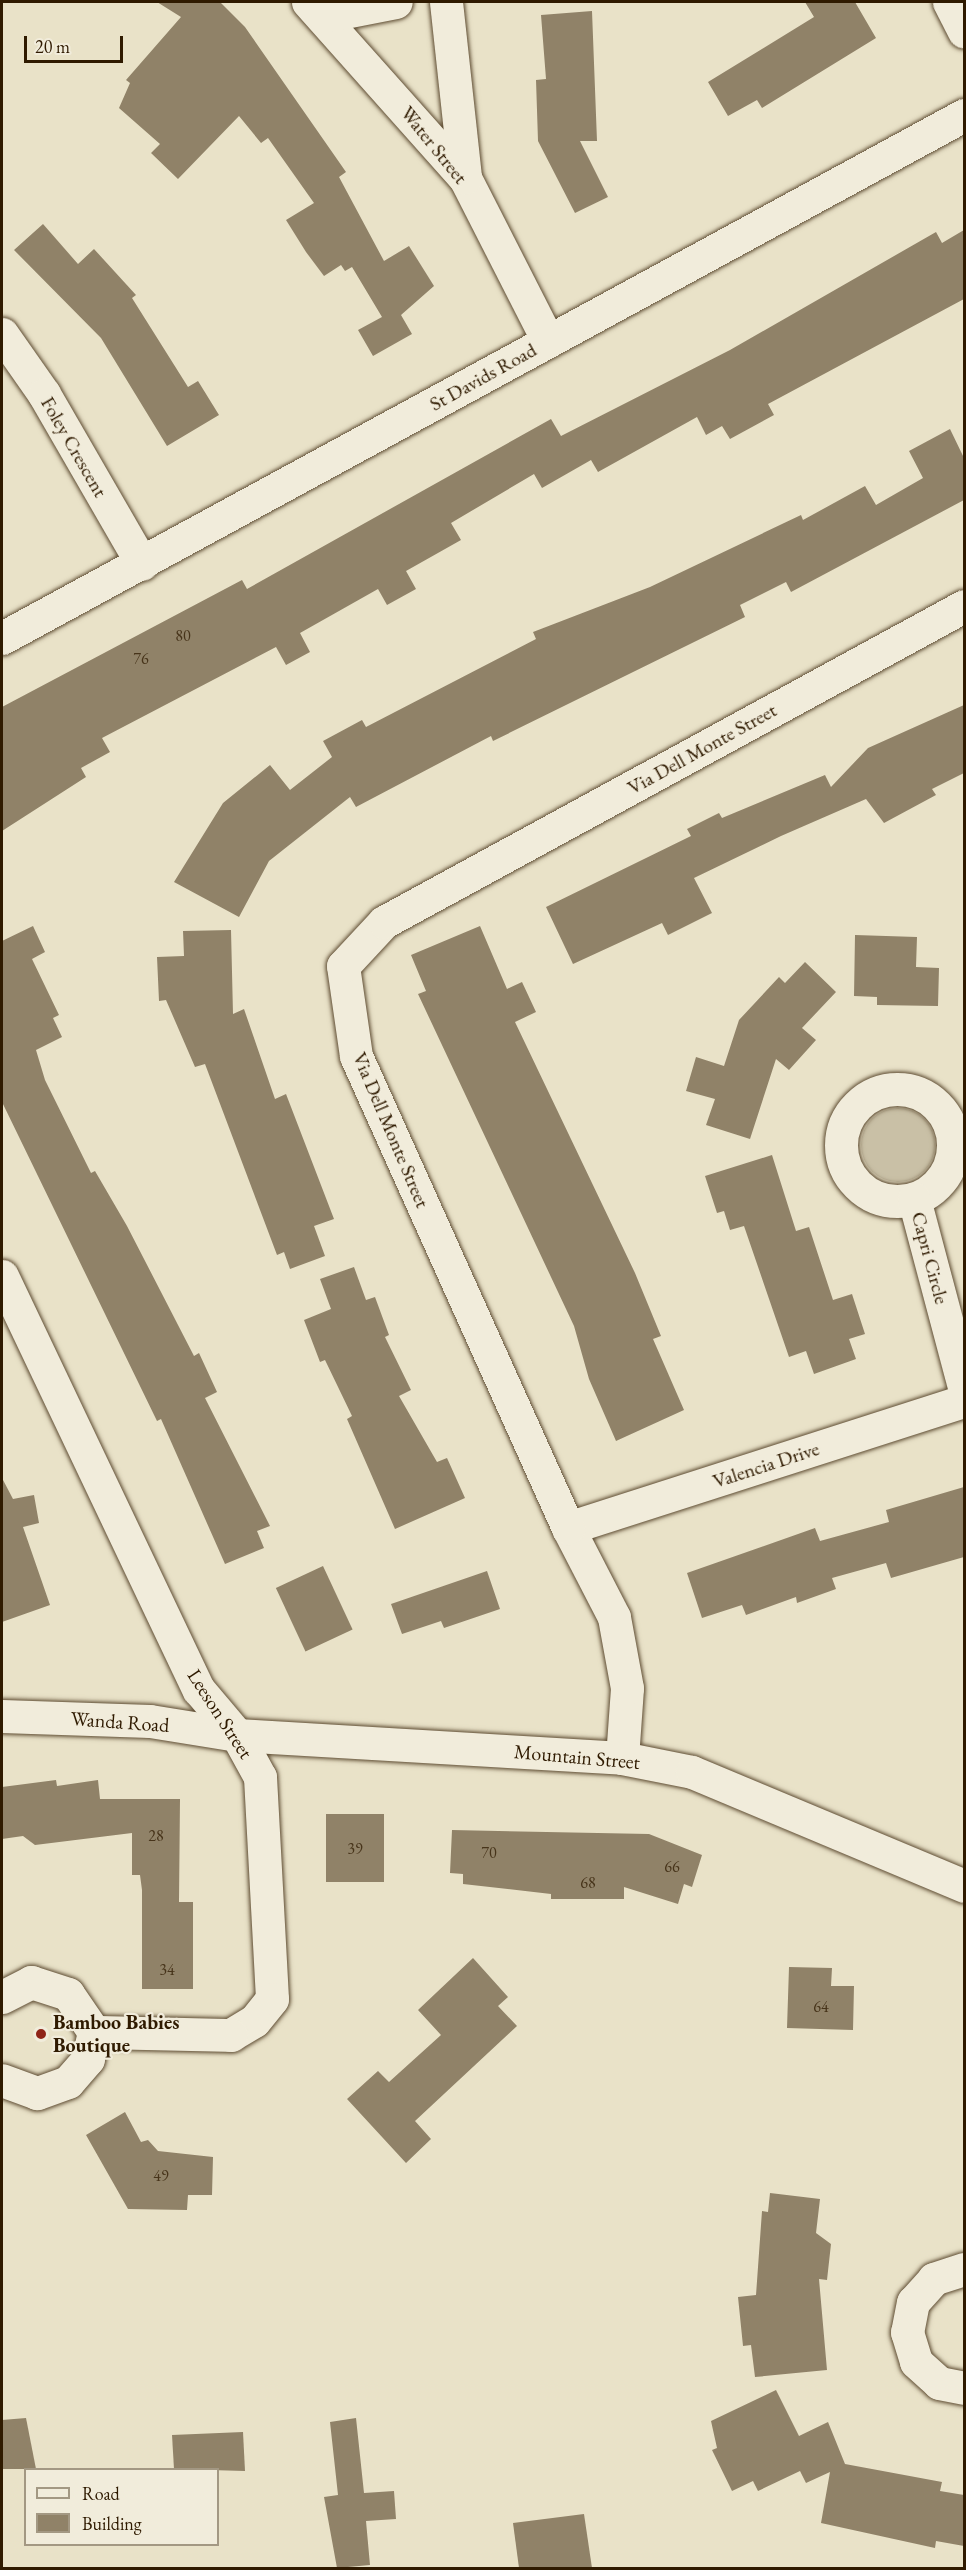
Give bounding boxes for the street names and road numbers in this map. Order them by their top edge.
street label: Water Street [395,101,473,189]
street label: St Davids Road [425,338,541,416]
street label: Foley Crescent [36,392,112,502]
street label: Via Dell Monte Street [623,698,781,800]
street label: Via Dell Monte Street [347,1049,435,1211]
street label: Capri Circle [906,1209,954,1307]
street label: Valencia Drive [710,1437,822,1493]
street label: Leeson Street [182,1665,258,1763]
street label: Wanda Road [70,1707,170,1737]
street label: Mountain Street [513,1740,641,1774]

